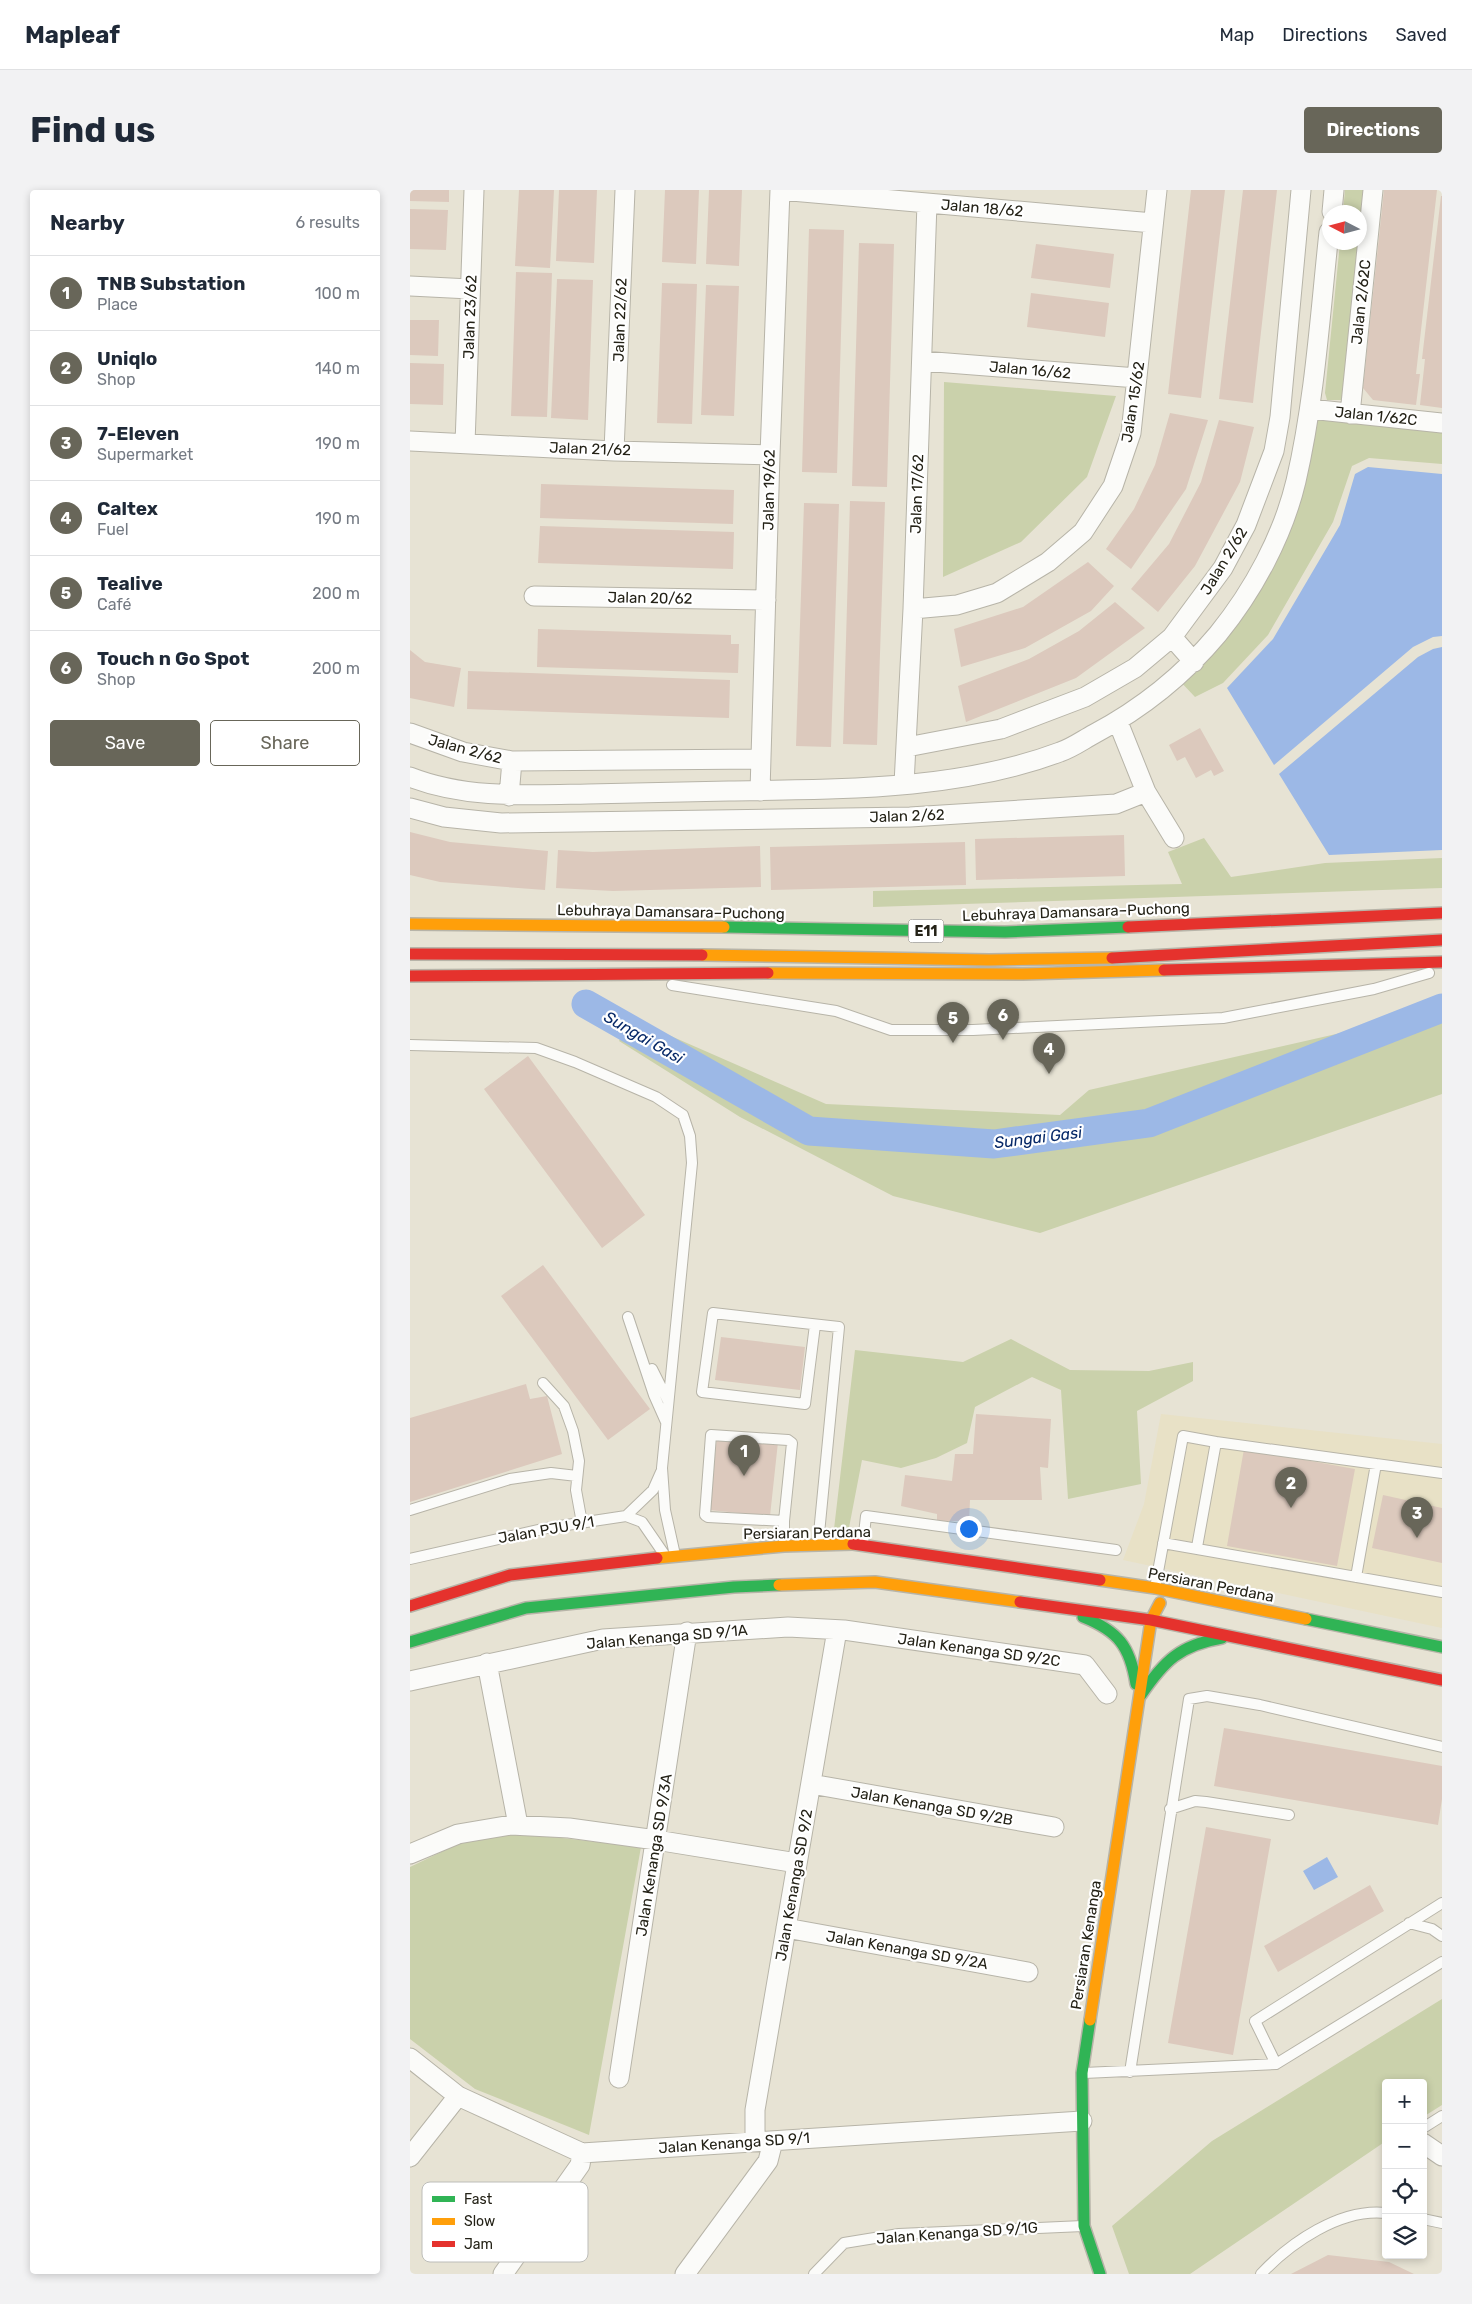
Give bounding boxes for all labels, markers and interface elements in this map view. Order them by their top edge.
text: Mapleaf [25,21,120,49]
text: Map [1219,24,1254,46]
text: Directions [1282,24,1368,46]
text: Saved [1396,24,1447,46]
button: Directions [1304,107,1442,153]
text: Find us [30,109,155,151]
street label: Jalan 18/62 [940,195,1024,221]
north arrow [1322,205,1367,250]
text: Nearby [50,210,125,235]
text: 6 results [295,213,360,232]
street label: Jalan 2/62C [1348,259,1374,345]
text: TNB Substation [97,272,245,295]
street label: Jalan 23/62 [460,274,480,360]
street label: Jalan 22/62 [610,277,630,362]
text: 1 [62,284,70,303]
text: 100 m [315,284,360,303]
text: Place [97,295,138,314]
text: Uniqlo [97,347,157,370]
street label: Jalan 16/62 [988,357,1072,383]
text: 2 [61,359,71,378]
text: 140 m [315,359,360,378]
street label: Jalan 15/62 [1118,360,1148,444]
text: Shop [97,370,135,389]
street label: Jalan 1/62C [1334,403,1418,429]
text: 7-Eleven [97,422,179,445]
text: 3 [61,434,71,453]
text: 190 m [315,434,360,453]
street label: Jalan 21/62 [549,439,631,459]
text: Supermarket [97,445,193,464]
street label: Jalan 19/62 [759,449,779,531]
street label: Jalan 17/62 [907,454,927,534]
text: Caltex [97,497,158,520]
text: 4 [61,509,71,528]
text: 190 m [315,509,360,528]
text: Fuel [97,520,129,539]
street label: Jalan 2/62 [1197,524,1251,598]
text: Tealive [97,572,163,595]
text: 5 [61,584,71,603]
text: 200 m [312,584,360,603]
street label: Jalan 20/62 [607,588,693,608]
text: Café [97,595,131,614]
text: Touch n Go Spot [97,647,249,670]
text: 6 [61,659,71,678]
text: 200 m [312,659,360,678]
text: Shop [97,670,135,689]
button: Save [50,720,200,766]
button: Share [210,720,360,766]
street label: Jalan 2/62 [426,731,504,768]
street label: Jalan 2/62 [869,806,945,826]
street label: Lebuhraya Damansara–Puchong [962,899,1190,925]
street label: Lebuhraya Damansara–Puchong [557,901,785,923]
road number: E11 [908,919,944,942]
pin: 6 [987,999,1019,1040]
pin: 5 [937,1002,969,1043]
water label: Sungai Gasi [601,1007,688,1068]
pin: 4 [1033,1033,1065,1074]
water label: Sungai Gasi [993,1123,1084,1152]
pin: 1 [728,1435,760,1476]
pin: 2 [1275,1467,1307,1508]
pin: 3 [1401,1497,1433,1538]
street label: Jalan PJU 9/1 [497,1513,595,1547]
your location [956,1516,982,1542]
street label: Persiaran Perdana [743,1523,871,1543]
street label: Persiaran Perdana [1147,1564,1275,1606]
street label: Jalan Kenanga SD 9/1A [586,1621,748,1653]
street label: Jalan Kenanga SD 9/2C [897,1630,1061,1670]
street label: Jalan Kenanga SD 9/3A [632,1772,676,1938]
street label: Jalan Kenanga SD 9/2B [850,1783,1014,1829]
street label: Jalan Kenanga SD 9/2 [772,1807,816,1962]
street label: Persiaran Kenanga [1067,1879,1105,2011]
street label: Jalan Kenanga SD 9/2A [825,1927,989,1973]
map controls [1382,2079,1427,2259]
button: + [1382,2079,1427,2124]
button: − [1382,2124,1427,2169]
street label: Jalan Kenanga SD 9/1 [658,2129,810,2157]
button: locate [1382,2169,1427,2214]
legend [422,2182,588,2262]
text: Fast [464,2191,493,2208]
text: Slow [464,2213,495,2230]
button: layers [1382,2214,1427,2259]
street label: Jalan Kenanga SD 9/1G [876,2218,1038,2248]
text: Jam [464,2236,493,2253]

